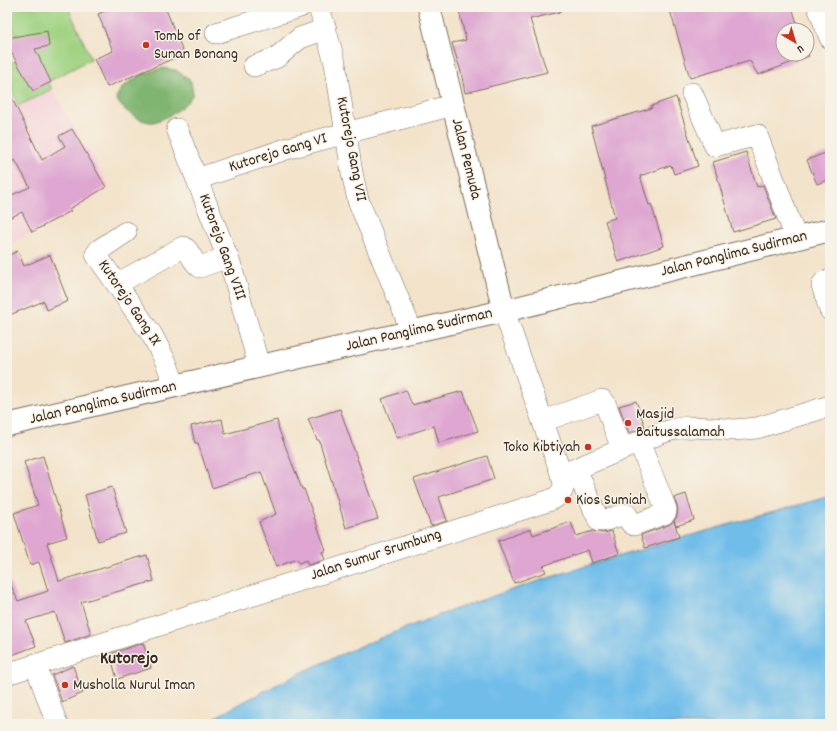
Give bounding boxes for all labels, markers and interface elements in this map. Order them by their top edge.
north arrow [775,22,815,62]
place label: Tomb of Sunan Bonang [154,25,238,66]
marker: Tomb of Sunan Bonang [141,40,151,50]
text: U [793,40,807,56]
street label: Kutorejo Gang VII [330,95,372,204]
street label: Jalan Pemuda [445,116,487,202]
street label: Kutorejo Gang VI [226,127,330,179]
street label: Kutorejo Gang VIII [192,191,252,303]
street label: Jalan Panglima Sudirman [658,225,810,283]
street label: Kutorejo Gang IX [92,255,167,351]
street label: Jalan Panglima Sudirman [343,302,495,358]
street label: Jalan Panglima Sudirman [27,375,179,431]
place label: Masjid Baitussalamah [636,403,725,444]
marker: Masjid Baitussalamah [623,418,633,428]
place label: Toko Kibtiyah [503,436,580,459]
marker: Toko Kibtiyah [583,442,593,452]
place label: Kios Sumiah [576,489,647,512]
marker: Kios Sumiah [563,495,573,505]
street label: Jalan Sumur Srumbung [308,523,444,587]
district label: Kutorejo [100,647,158,672]
place label: Musholla Nurul Iman [73,674,195,697]
marker: Musholla Nurul Iman [60,680,70,690]

